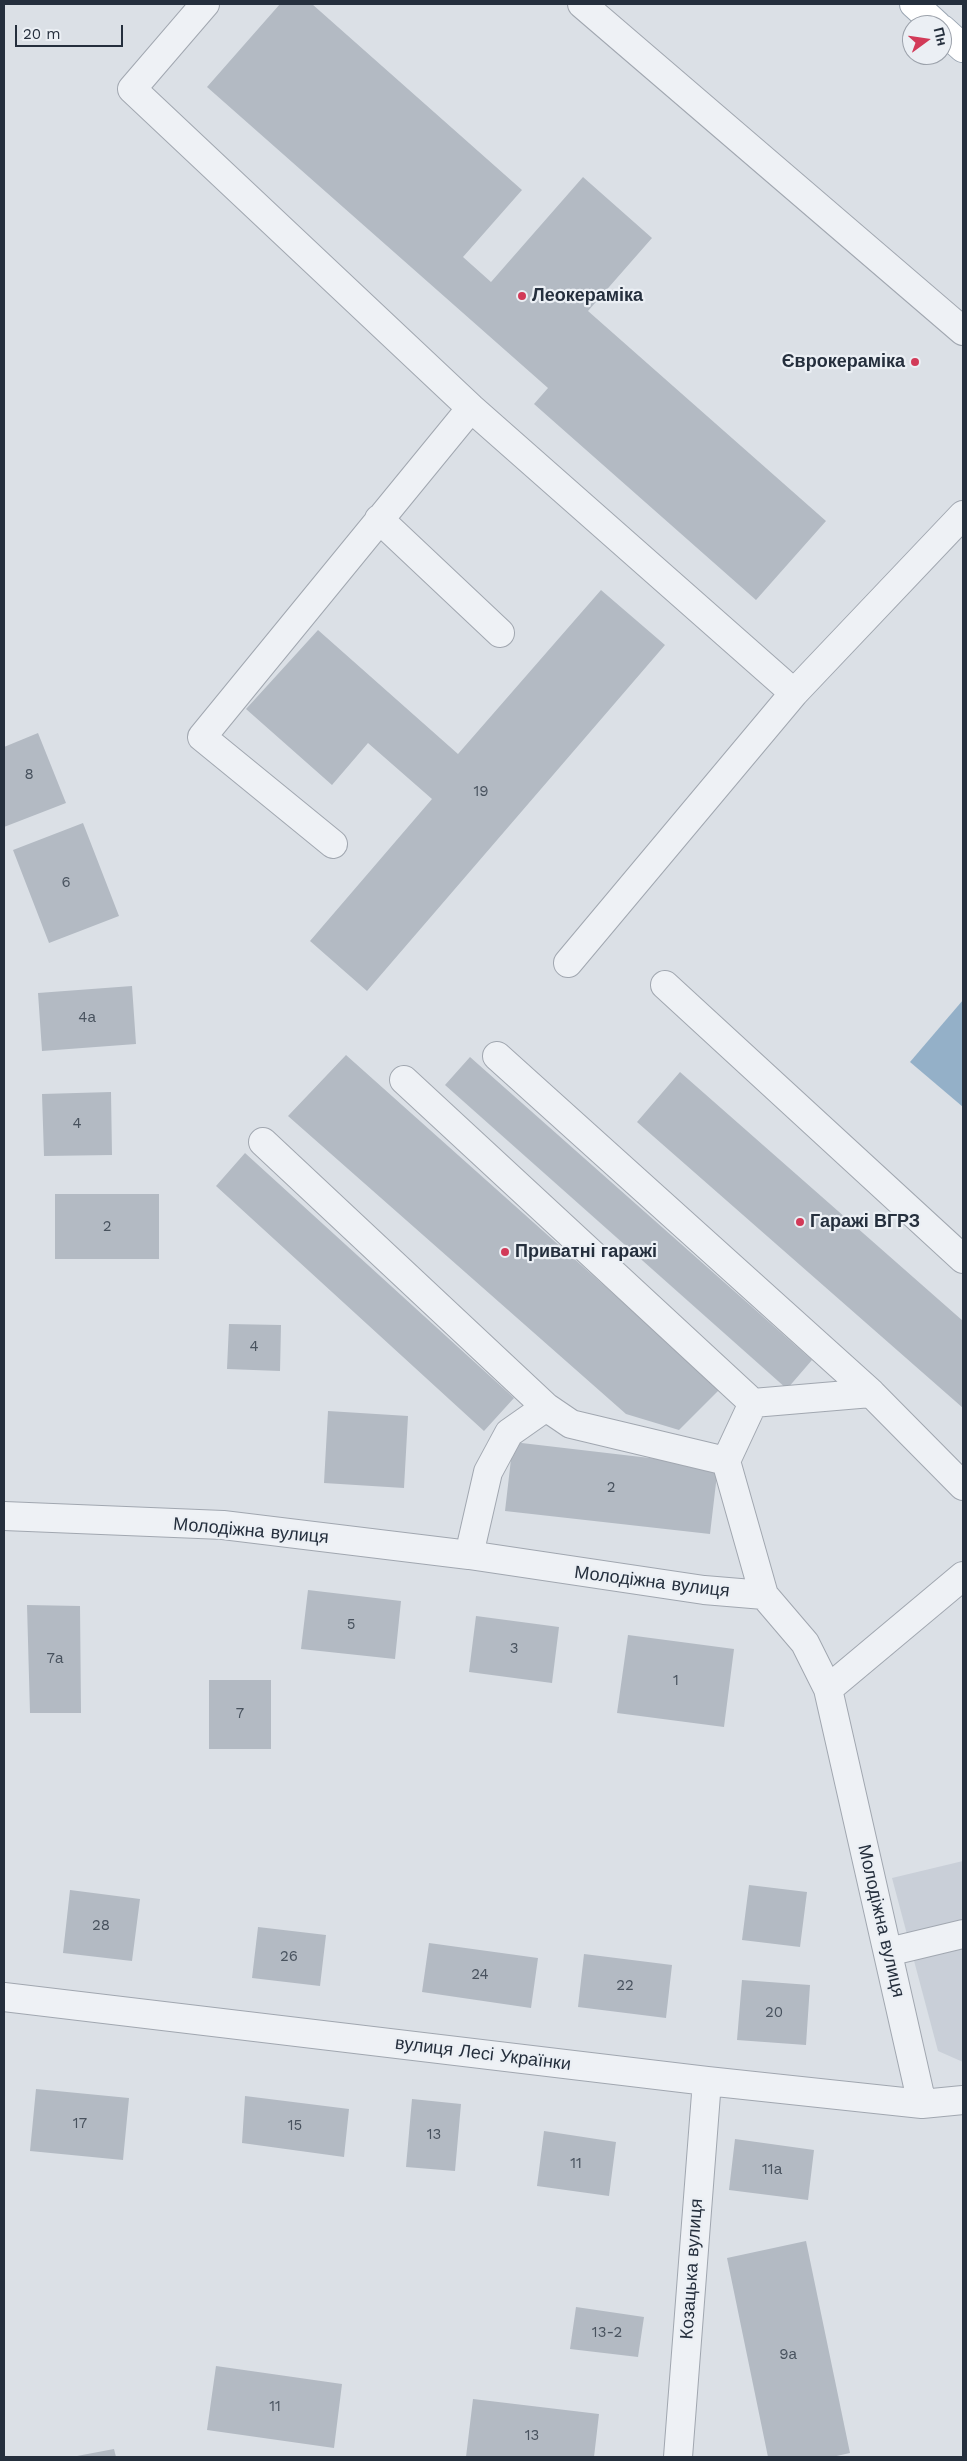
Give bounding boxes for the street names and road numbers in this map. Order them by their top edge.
street label: Молодіжна вулиця [172,1513,330,1549]
street label: Молодіжна вулиця [573,1562,731,1602]
street label: Молодіжна вулиця [853,1842,909,2000]
street label: вулиця Лесі Українки [394,2033,572,2075]
street label: Козацька вулиця [676,2198,708,2340]

